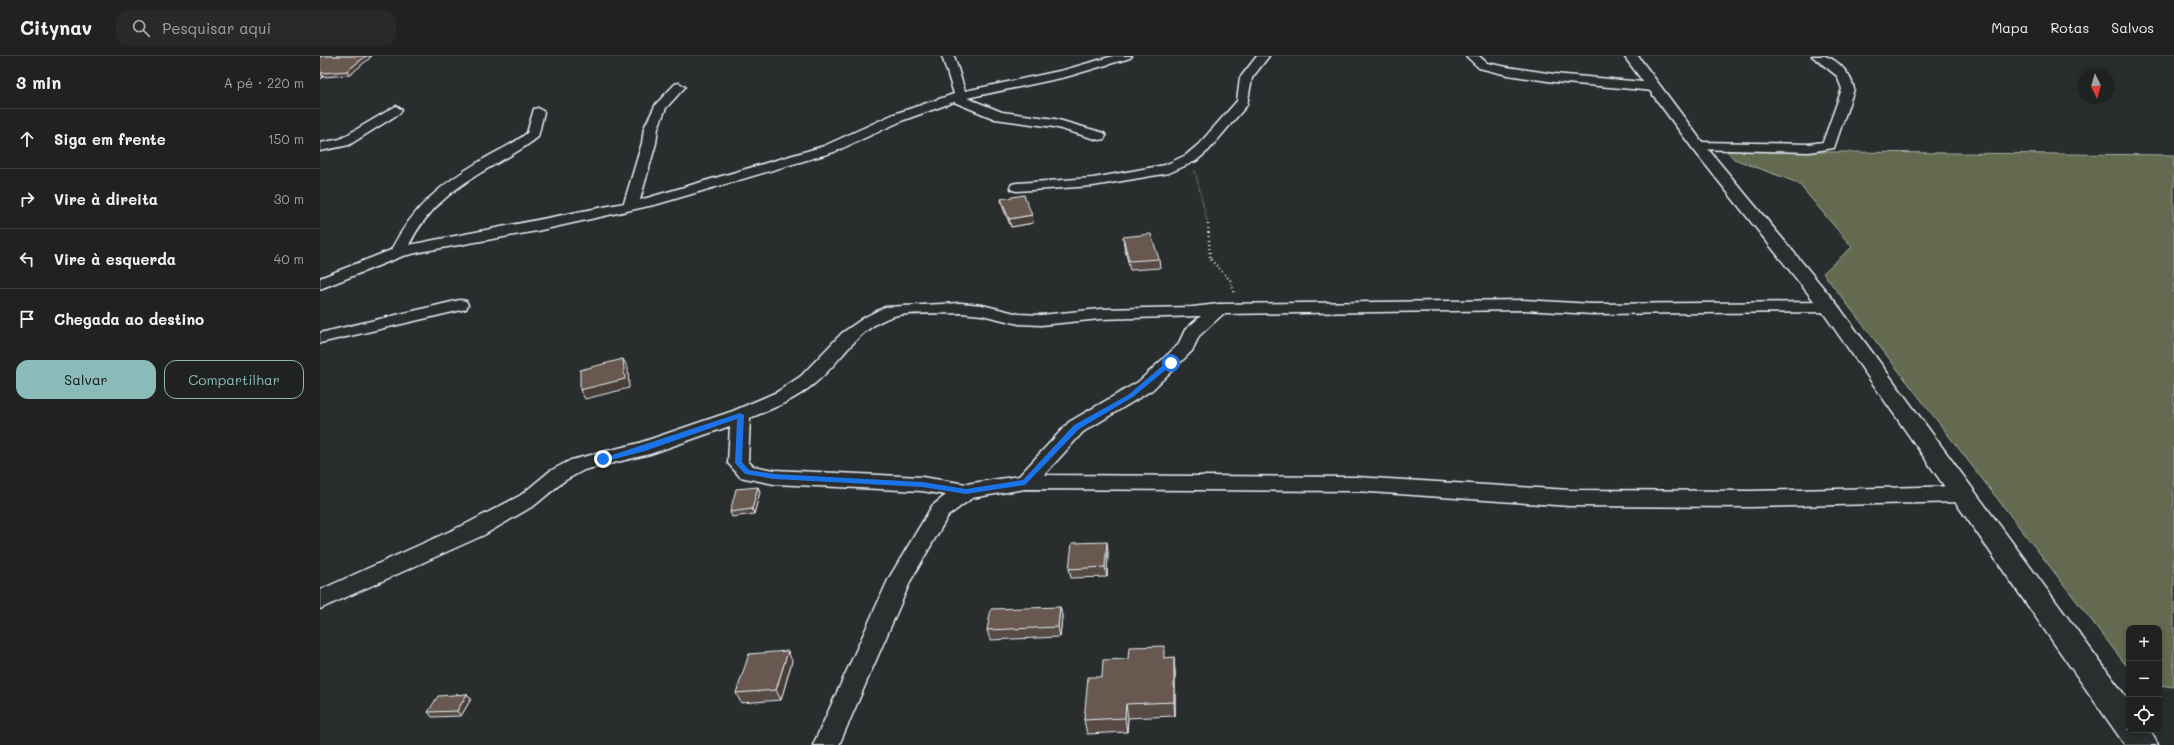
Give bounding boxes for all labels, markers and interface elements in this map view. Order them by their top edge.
search box [116,10,396,46]
text: Citynav [20,15,92,40]
icon: search [130,17,152,39]
text: Pesquisar aqui [162,18,271,38]
text: Mapa [1991,18,2028,37]
text: Rotas [2050,18,2089,37]
text: Salvos [2111,18,2154,37]
north arrow [2078,68,2114,104]
text: 3 min [16,71,61,93]
text: A pé · 220 m [224,74,304,91]
icon: ahead [16,128,38,150]
text: Siga em frente [54,129,166,149]
text: 150 m [268,130,304,147]
icon: right [16,188,38,210]
text: Vire à direita [54,189,158,209]
text: 30 m [274,190,304,207]
icon: left [16,248,38,270]
text: Vire à esquerda [54,249,176,269]
text: 40 m [274,250,304,267]
icon: arrive [16,308,38,330]
text: Chegada ao destino [54,309,204,329]
route start [1162,354,1180,372]
button: Salvar [16,360,156,399]
button: Compartilhar [164,360,304,399]
route end [594,450,612,468]
map controls [2126,625,2162,733]
button: + [2126,625,2162,661]
button: − [2126,661,2162,697]
button: locate [2126,697,2162,733]

